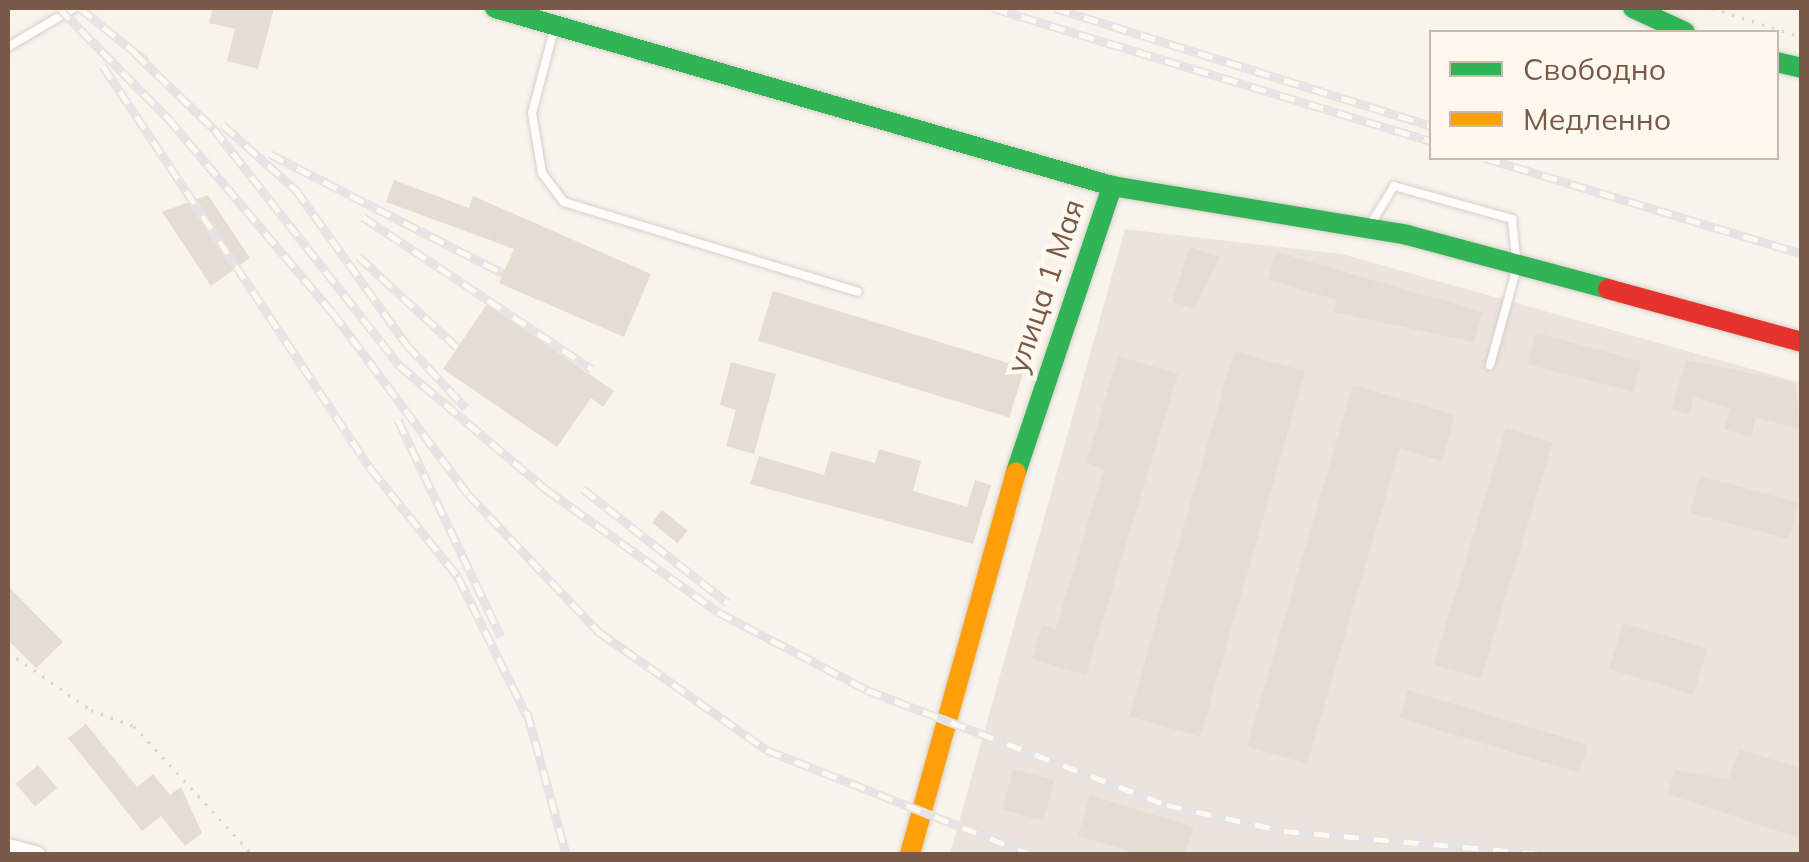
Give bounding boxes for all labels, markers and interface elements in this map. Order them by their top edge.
legend [1429,30,1779,160]
text: Свободно [1523,50,1666,88]
text: Медленно [1523,100,1671,138]
street label: улица 1 Мая [998,194,1092,378]

